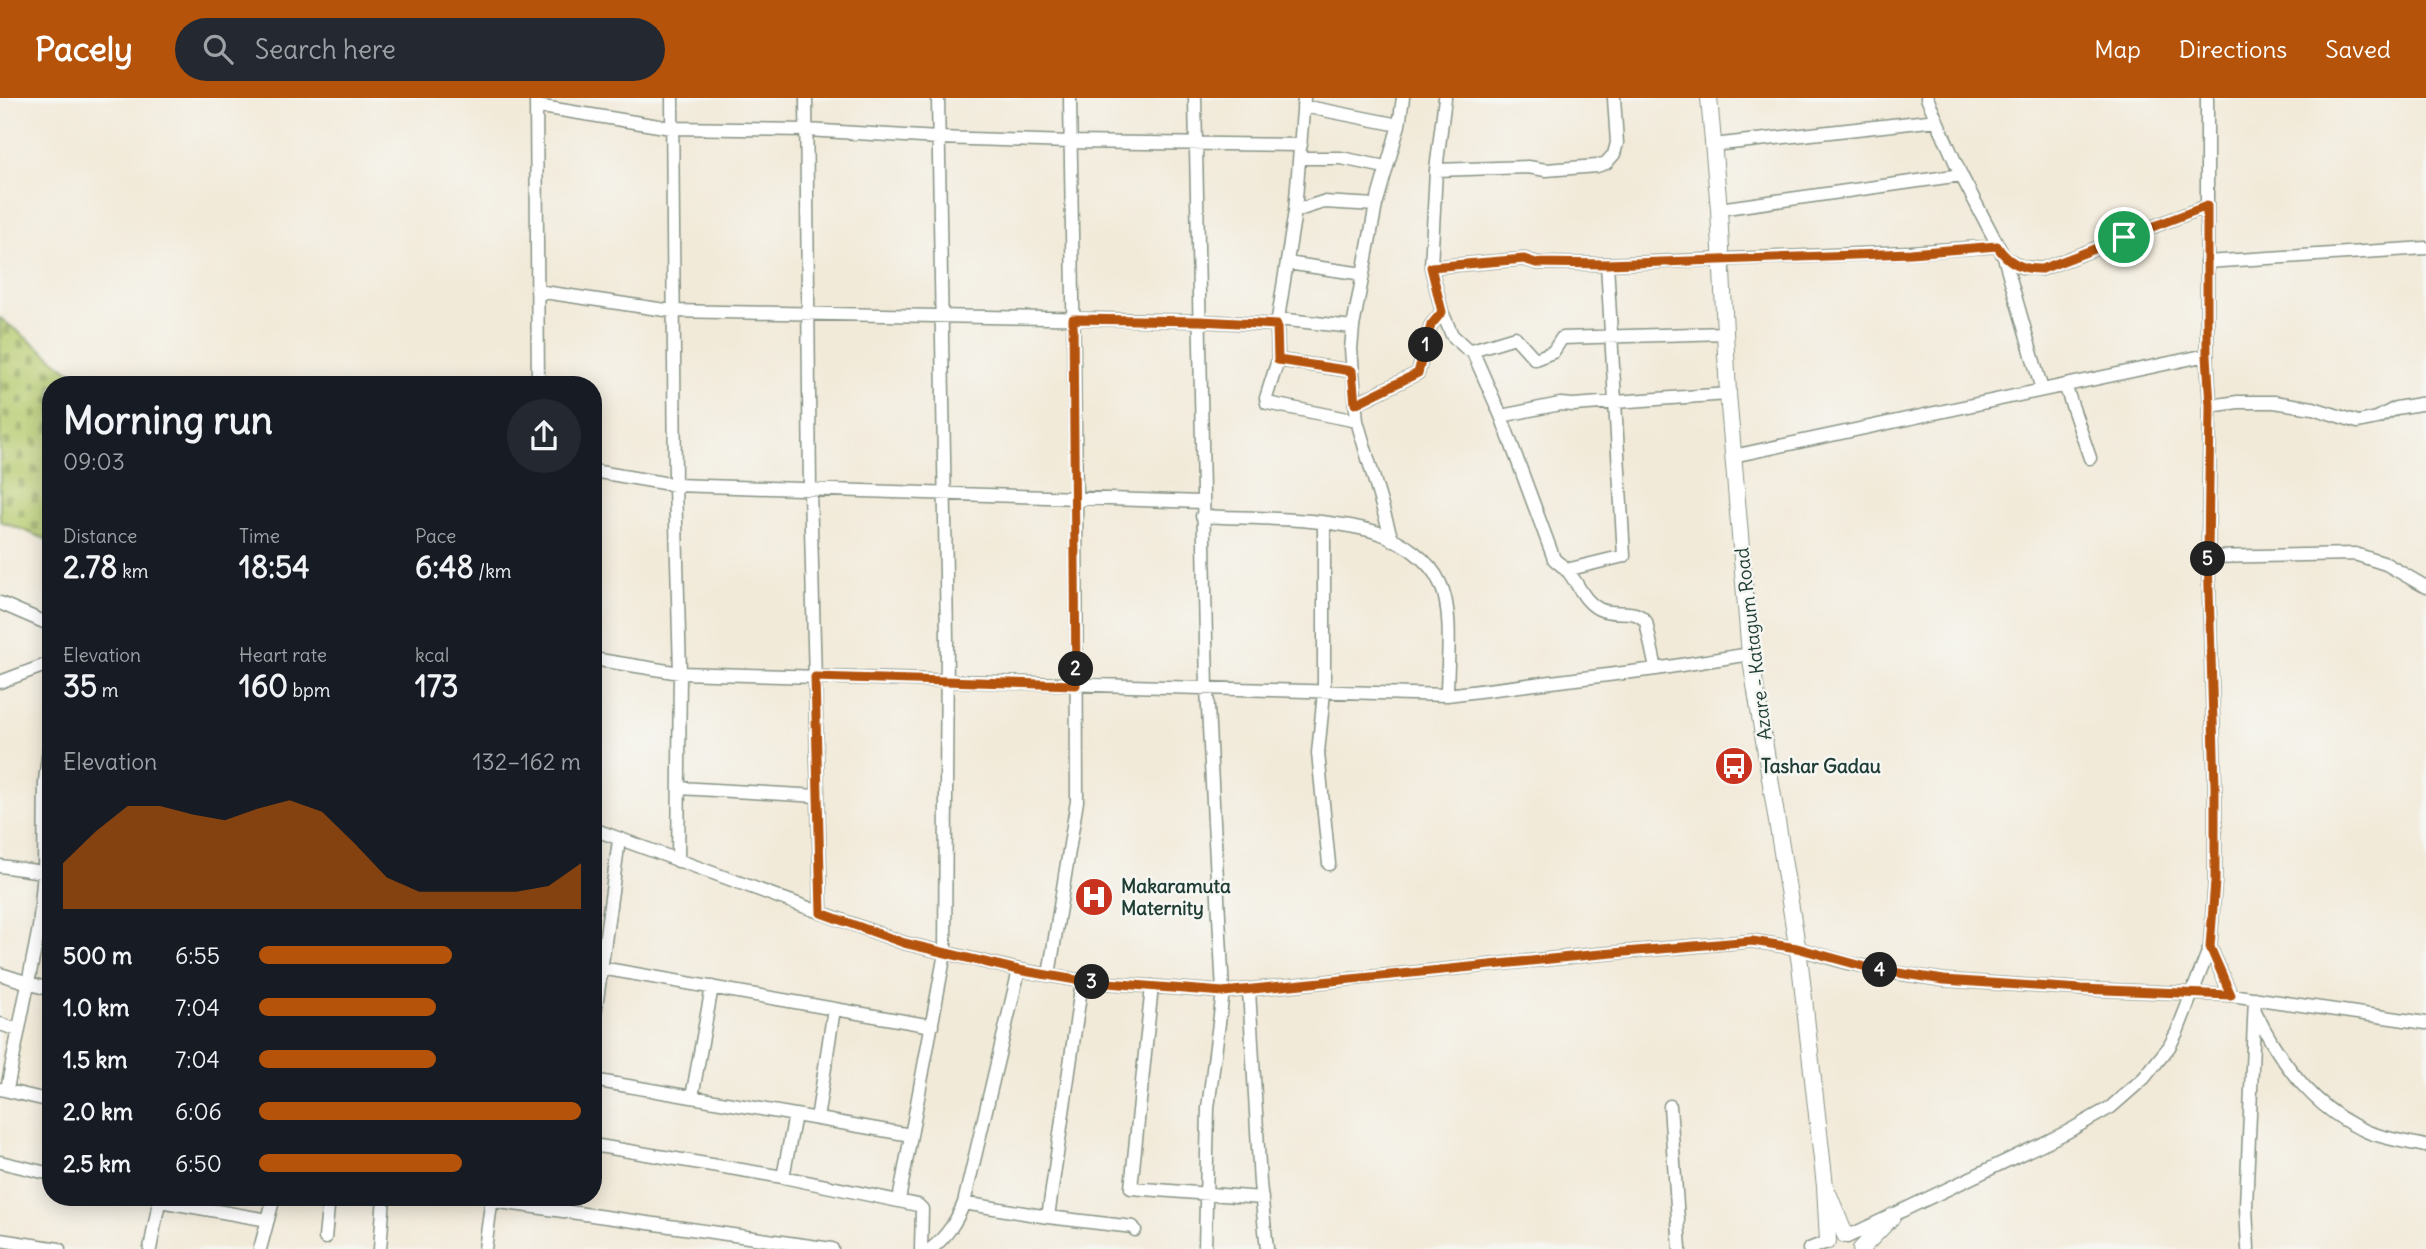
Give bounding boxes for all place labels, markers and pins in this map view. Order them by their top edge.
pin [2094,207,2154,267]
pin: 1 [1408,328,1444,362]
pin: 5 [2190,542,2226,576]
pin: 2 [1058,652,1094,686]
bus stop icon: Tashar Gadau [1713,745,1755,787]
place label: Tashar Gadau [1761,754,1881,778]
place label: Makaramuta Maternity [1121,874,1231,920]
hospital icon: Makaramuta Maternity [1073,876,1115,918]
pin: 4 [1862,952,1898,988]
pin: 3 [1074,964,1110,1000]

